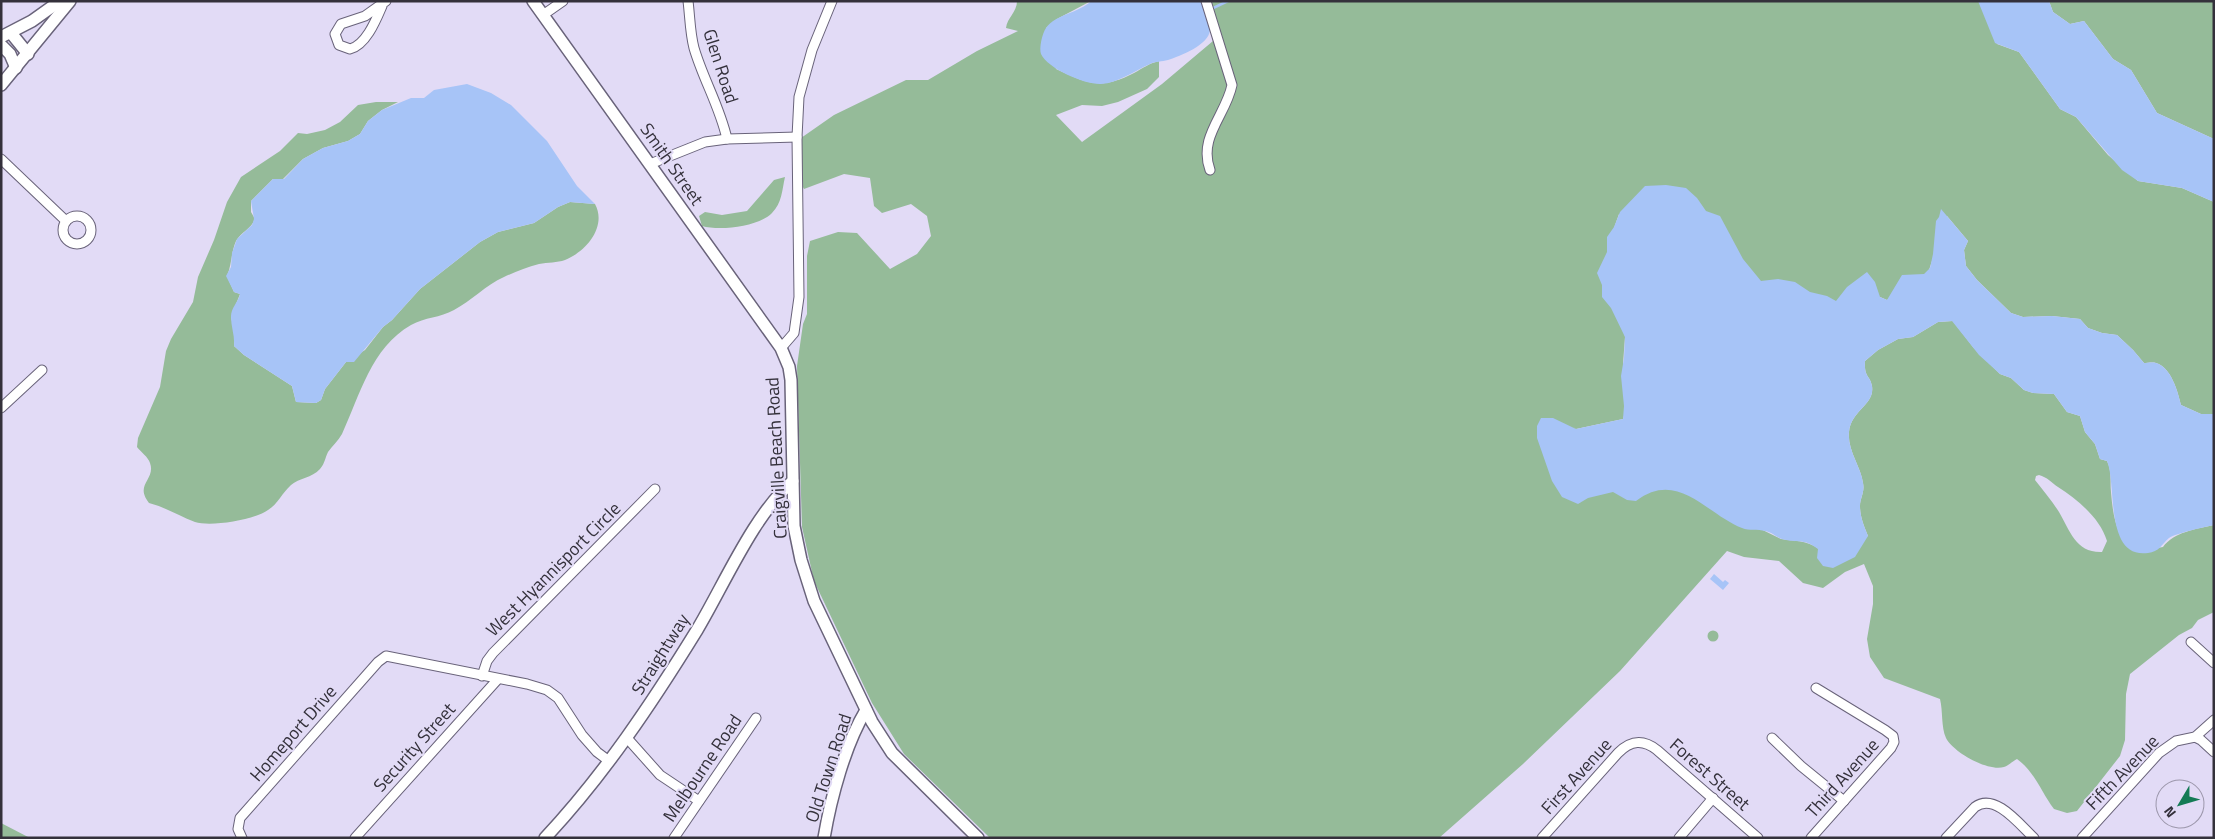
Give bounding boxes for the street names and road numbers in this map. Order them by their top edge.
street label: Glen Road [696,25,746,107]
street label: Smith Street [634,117,711,211]
street label: Craigville Beach Road [758,377,794,539]
street label: West Hyannisport Circle [479,495,627,643]
street label: Straightway [624,608,696,700]
street label: Homeport Drive [243,679,343,787]
street label: Security Street [367,696,462,798]
street label: Melbourne Road [656,709,748,827]
street label: Old Town Road [798,710,858,826]
street label: Fifth Avenue [2079,728,2165,816]
street label: Forest Street [1664,731,1757,817]
street label: First Avenue [1534,732,1618,820]
street label: Third Avenue [1799,732,1885,824]

